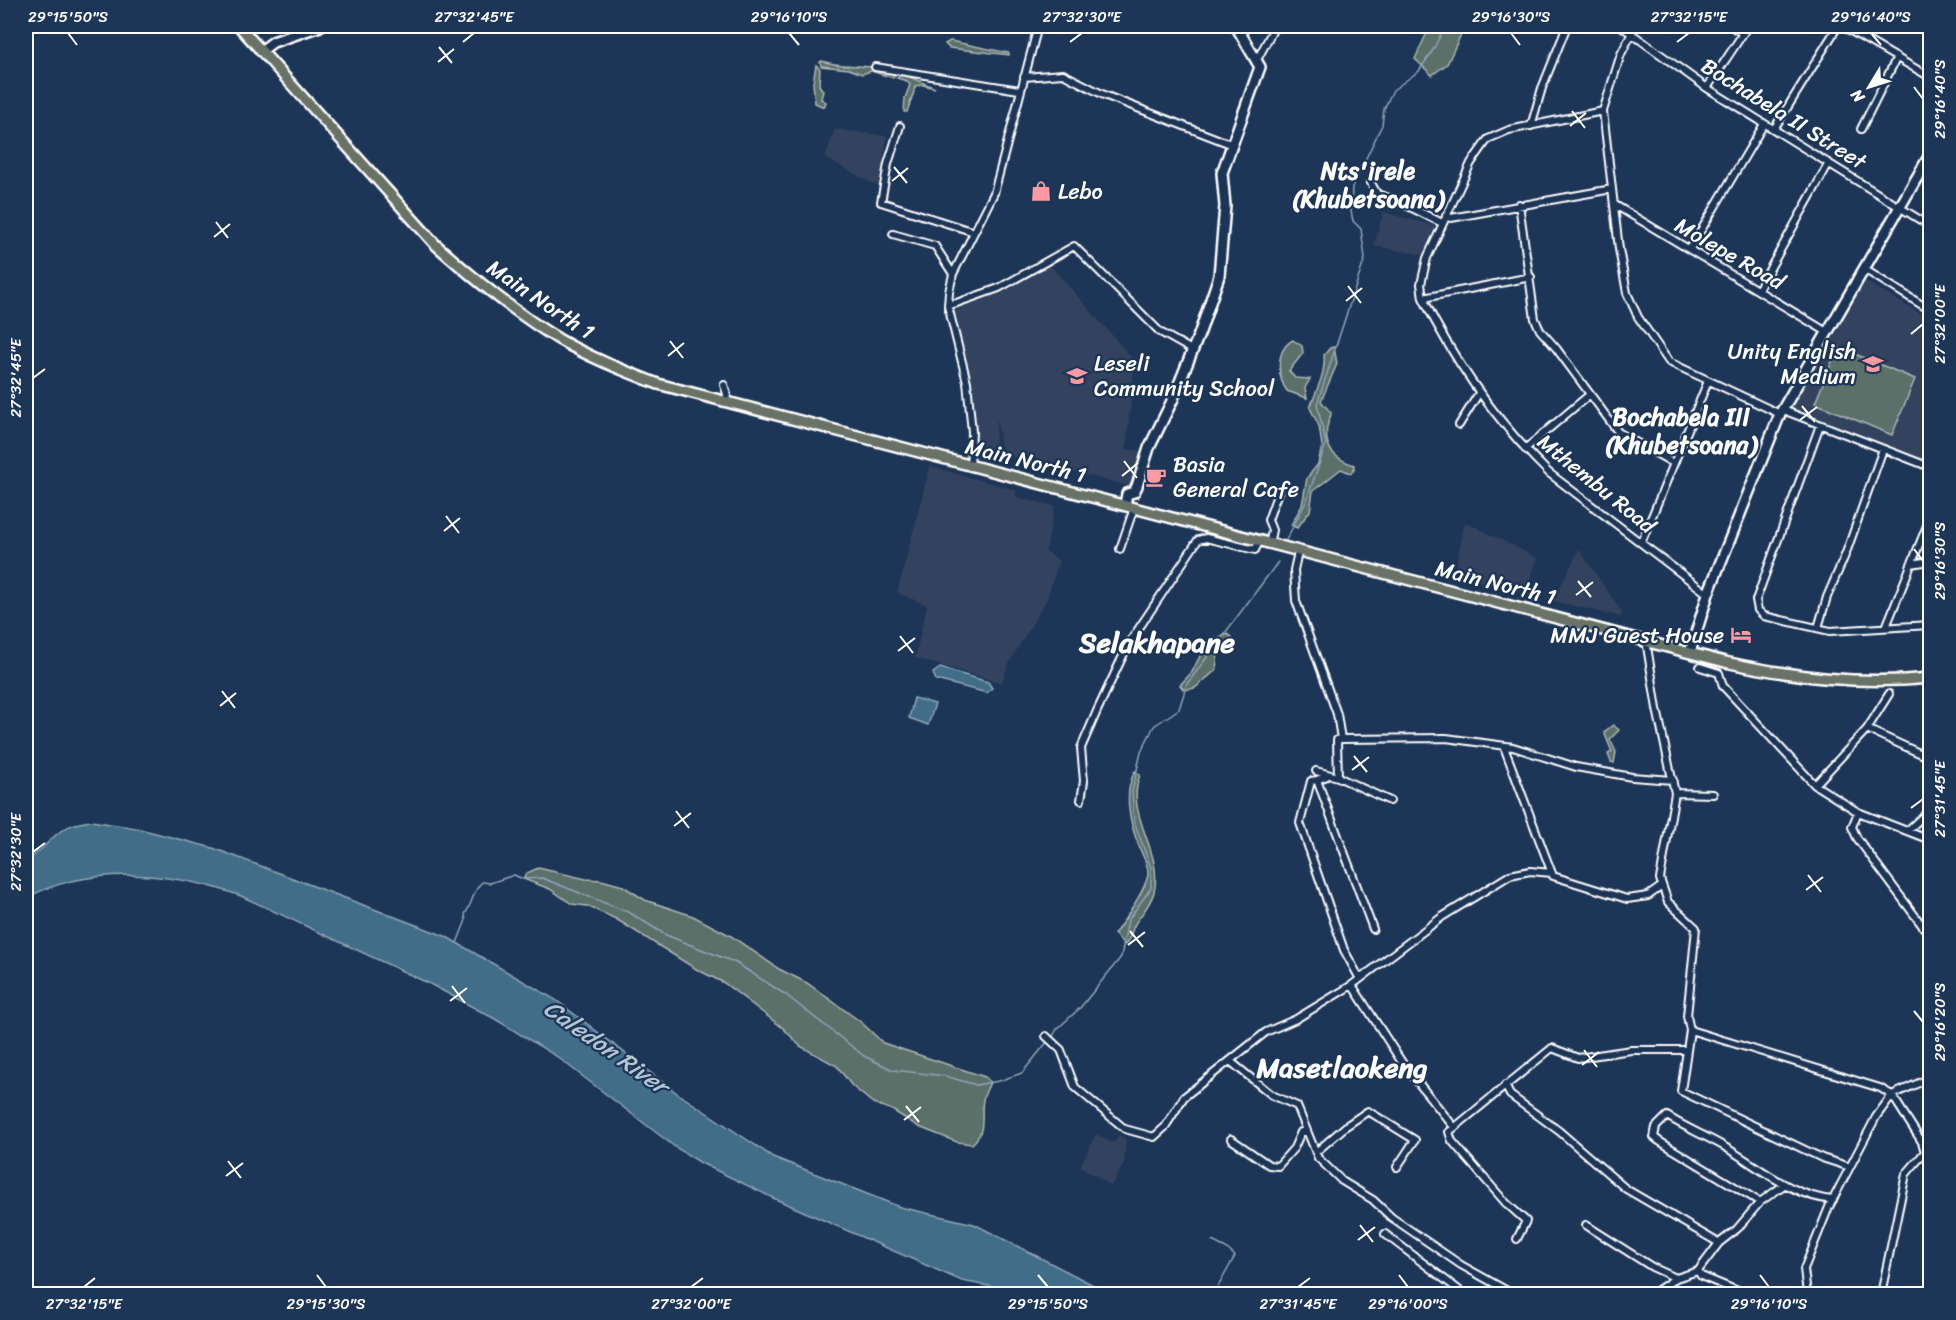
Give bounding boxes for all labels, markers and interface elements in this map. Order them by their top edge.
text: 29°15'50"S [28,4,108,30]
text: 27°32'45"E [434,4,515,30]
text: 29°16'10"S [751,4,828,30]
text: 27°32'30"E [1043,4,1123,30]
text: 29°16'30"S [1472,4,1551,30]
text: 27°32'15"E [1651,4,1729,30]
text: 29°16'40"S [1831,4,1911,30]
street label: Bochabela II Street [1693,47,1875,181]
north arrow [1839,57,1899,117]
text: 29°16'40"S [1927,59,1953,139]
text: N [1842,82,1873,110]
district label: Nts'irele (Khubetsoana) [1292,150,1445,220]
place label: Lebo [1058,172,1103,211]
shop icon: Lebo [1029,179,1053,203]
street label: Molepe Road [1667,206,1793,301]
street label: Main North 1 [479,249,603,350]
text: 27°32'00"E [1927,283,1953,364]
place label: Unity English Medium [1728,332,1856,396]
text: 27°32'45"E [3,337,29,418]
place label: Leseli Community School [1094,344,1275,408]
school or university icon: Unity English Medium [1861,352,1885,376]
school or university icon: Leseli Community School [1065,364,1089,388]
district label: Bochabela III (Khubetsoana) [1605,396,1758,466]
street label: Mthembu Road [1529,423,1666,545]
street label: Main North 1 [961,427,1091,494]
place label: Basia General Cafe [1173,445,1299,509]
cafe icon: Basia General Cafe [1144,465,1168,489]
text: 29°16'30"S [1927,521,1953,600]
street label: Main North 1 [1431,549,1561,616]
place label: MMJ Guest House [1550,616,1724,655]
district label: Selakhapane [1078,618,1236,667]
hotel icon: MMJ Guest House [1729,623,1753,647]
text: 27°31'45"E [1927,759,1953,837]
text: 27°32'30"E [3,811,29,891]
text: 29°16'20"S [1927,982,1953,1061]
water label: Caledon River [535,988,681,1108]
district label: Masetlaokeng [1255,1043,1428,1092]
text: 27°32'15"E [46,1291,124,1317]
text: 29°15'30"S [287,1291,366,1317]
text: 27°32'00"E [651,1291,732,1317]
text: 29°15'50"S [1008,1291,1088,1317]
text: 27°31'45"E [1260,1291,1338,1317]
text: 29°16'00"S [1368,1291,1448,1317]
text: 29°16'10"S [1731,1291,1808,1317]

